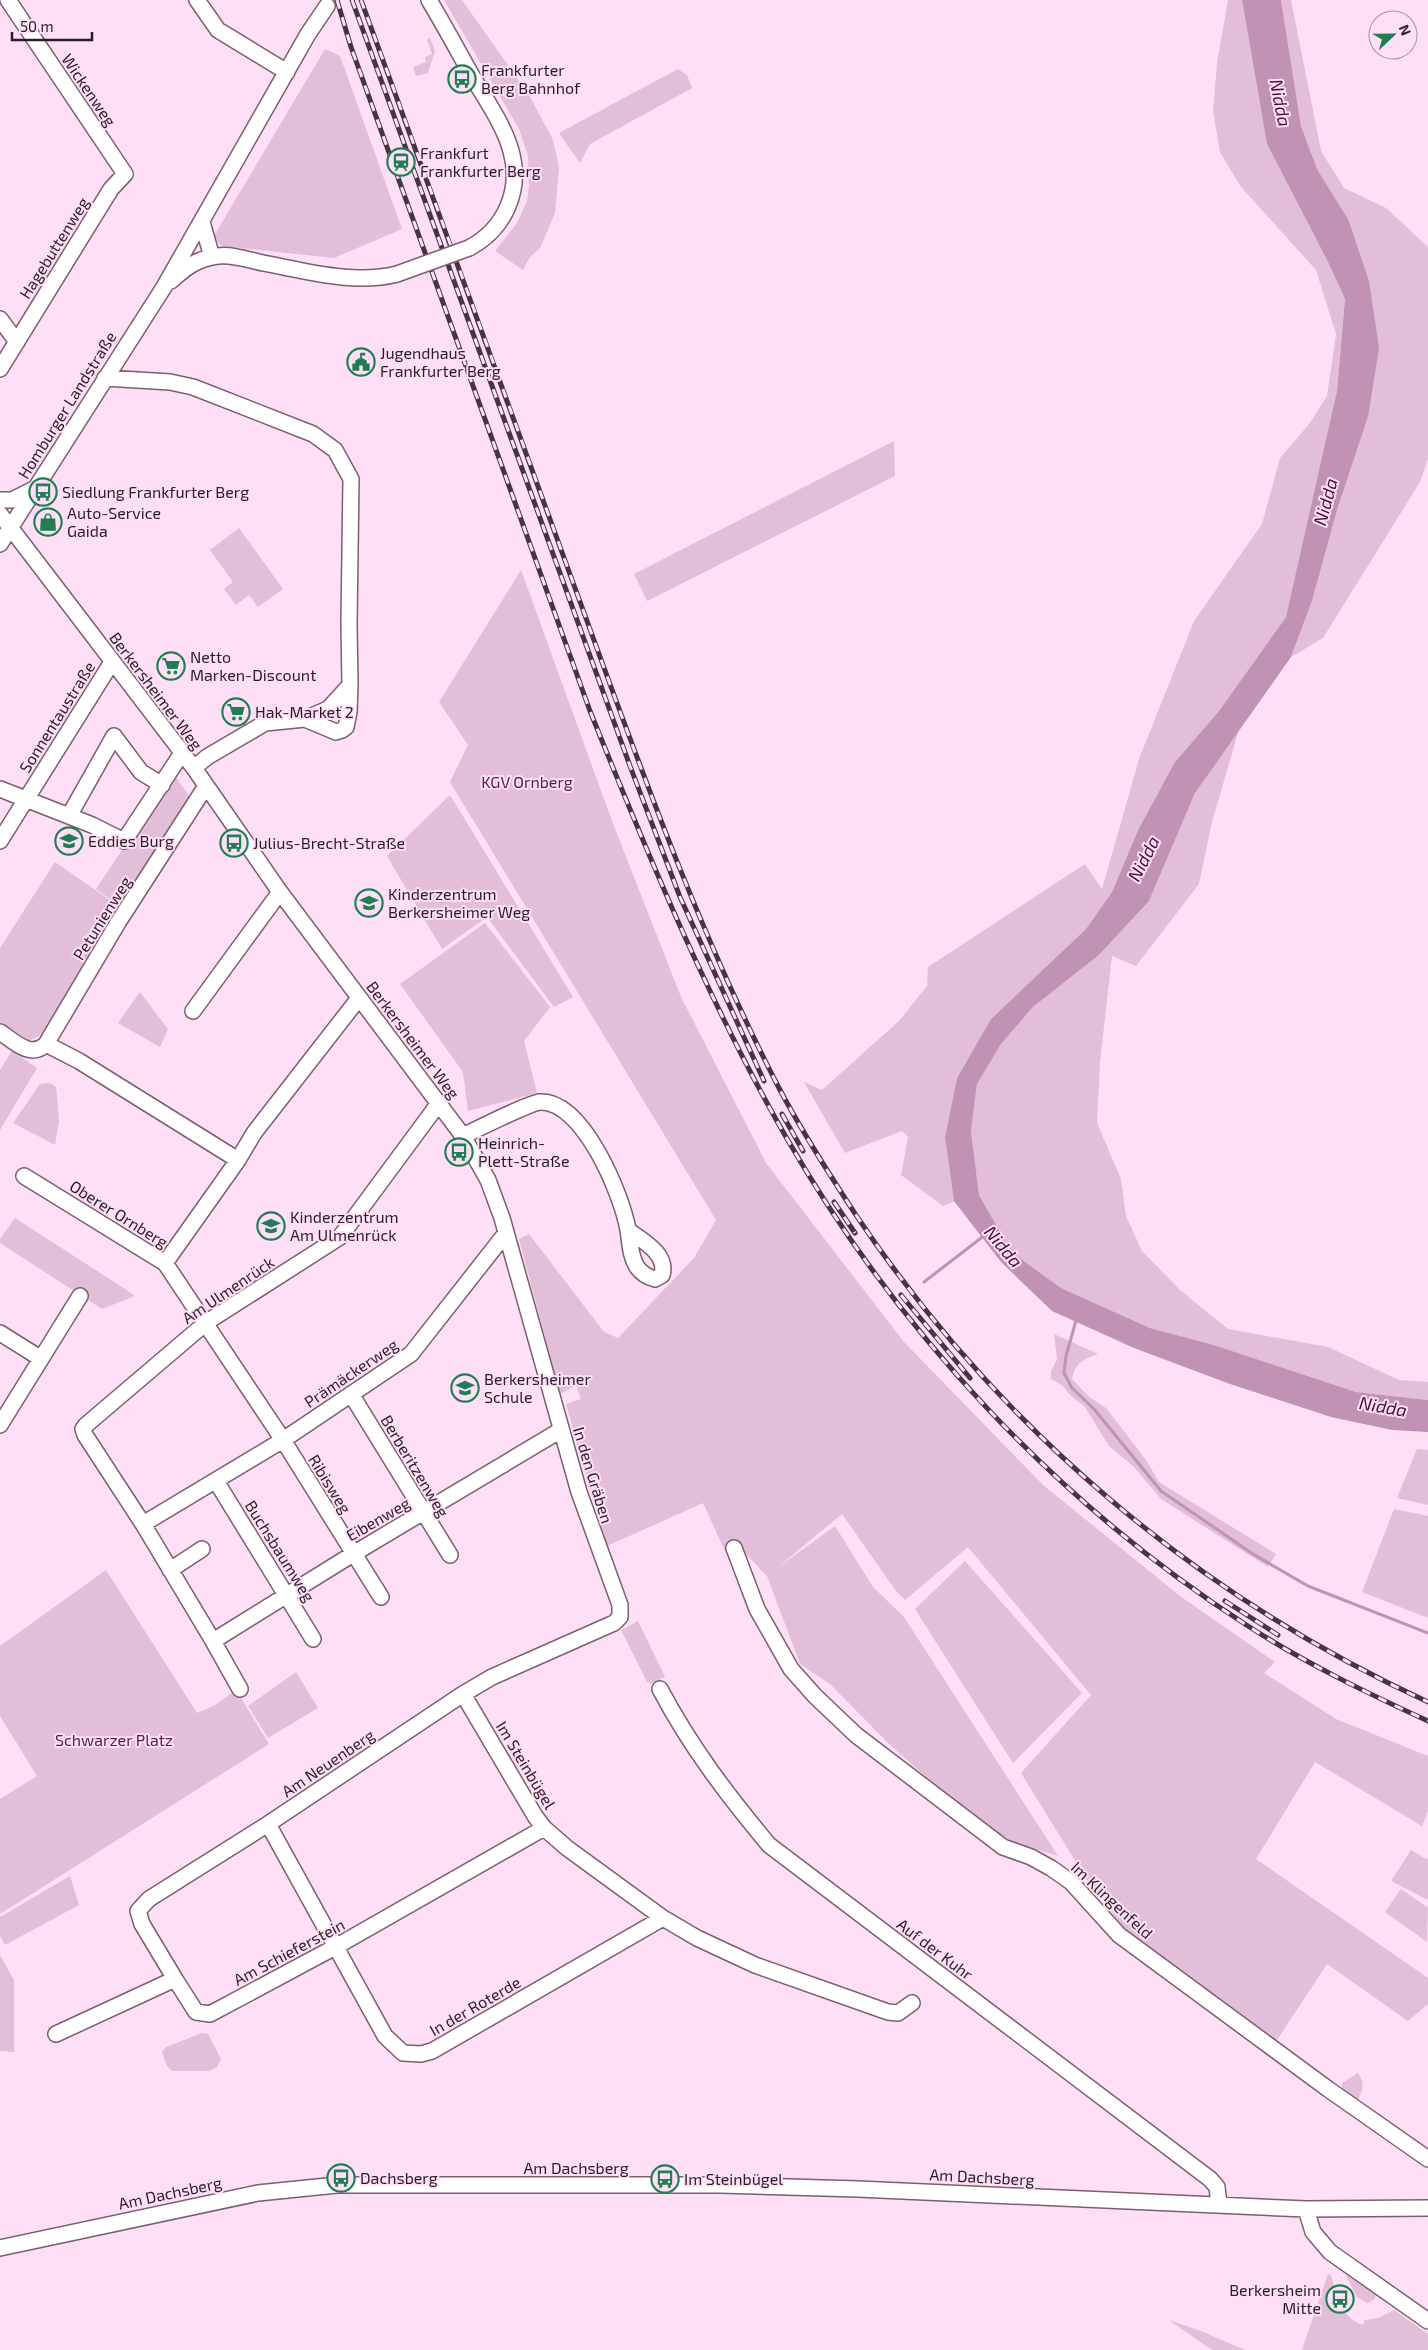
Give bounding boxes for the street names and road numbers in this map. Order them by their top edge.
street label: Wickenweg [58,50,121,130]
street label: Hagebuttenweg [15,193,92,302]
street label: Homburger Landstraße [14,328,120,482]
street label: Berkersheimer Weg [106,628,207,753]
street label: Sonnentaustraße [15,658,98,776]
street label: Petunienweg [68,872,135,963]
street label: Berkersheimer Weg [363,977,464,1102]
street label: Oberer Ornberg [67,1176,172,1251]
street label: Am Ulmenrück [178,1252,277,1327]
street label: Prämäckerweg [300,1334,401,1411]
street label: Berberitzenweg [377,1411,453,1520]
street label: In den Gräben [570,1424,617,1525]
street label: Ribisweg [305,1451,356,1517]
street label: Eibenweg [342,1493,413,1544]
street label: Buchsbaumweg [242,1497,319,1605]
street label: Im Steinbügel [493,1717,560,1812]
street label: Am Neuenberg [278,1725,378,1800]
street label: Im Klingenfeld [1068,1857,1157,1942]
street label: Am Schieferstein [230,1914,348,1989]
street label: Auf der Kuhr [894,1914,977,1984]
street label: In der Roterde [426,1972,524,2039]
street label: Am Dachsberg [523,2158,629,2177]
street label: Am Dachsberg [929,2164,1035,2189]
street label: Am Dachsberg [116,2172,223,2213]

